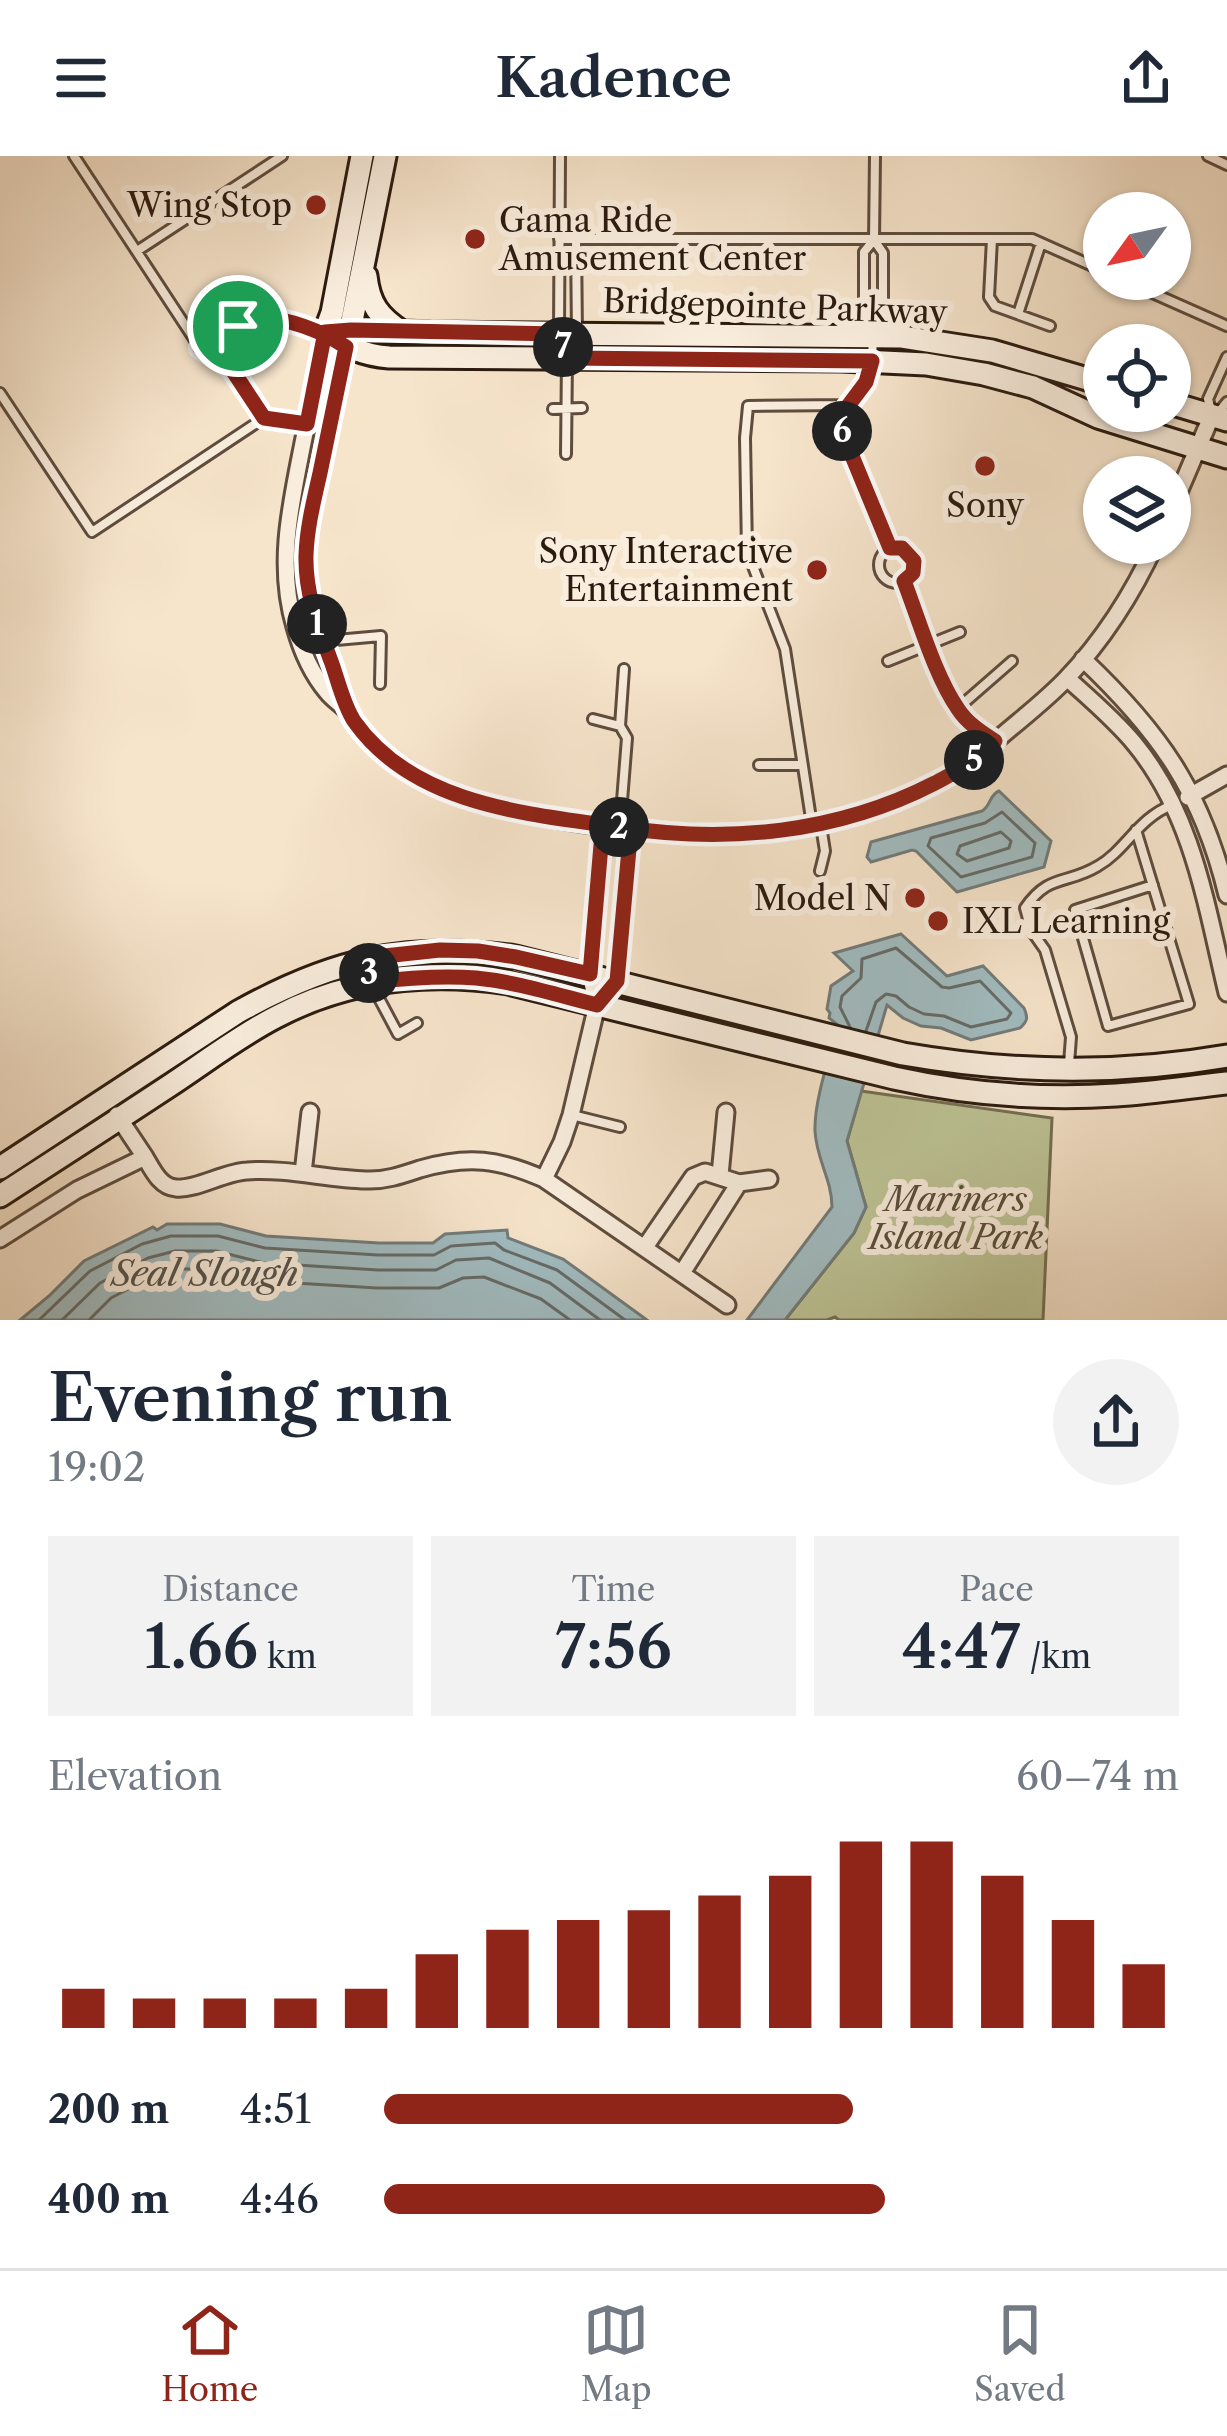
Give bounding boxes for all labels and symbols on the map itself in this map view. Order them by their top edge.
place label: Wing Stop [126,185,292,226]
marker: Wing Stop [303,192,329,218]
north arrow [1083,192,1191,300]
place label: Gama Ride Amusement Center [498,200,806,279]
marker: Gama Ride Amusement Center [462,226,488,252]
pin [187,275,289,377]
street label: Bridgepointe Parkway [602,280,949,333]
pin: 7 [533,317,593,377]
pin: 6 [812,401,872,461]
marker: Sony [972,453,998,479]
place label: Sony [946,485,1025,526]
place label: Sony Interactive Entertainment [539,531,793,610]
marker: Sony Interactive Entertainment [804,557,830,583]
pin: 1 [287,594,347,654]
pin: 5 [944,730,1004,790]
pin: 2 [589,797,649,857]
place label: Model N [754,878,891,919]
marker: Model N [902,885,928,911]
place label: IXL Learning [962,901,1171,942]
marker: IXL Learning [925,908,951,934]
pin: 3 [339,943,399,1003]
park label: Mariners Island Park [866,1179,1043,1258]
water label: Seal Slough [109,1251,299,1295]

